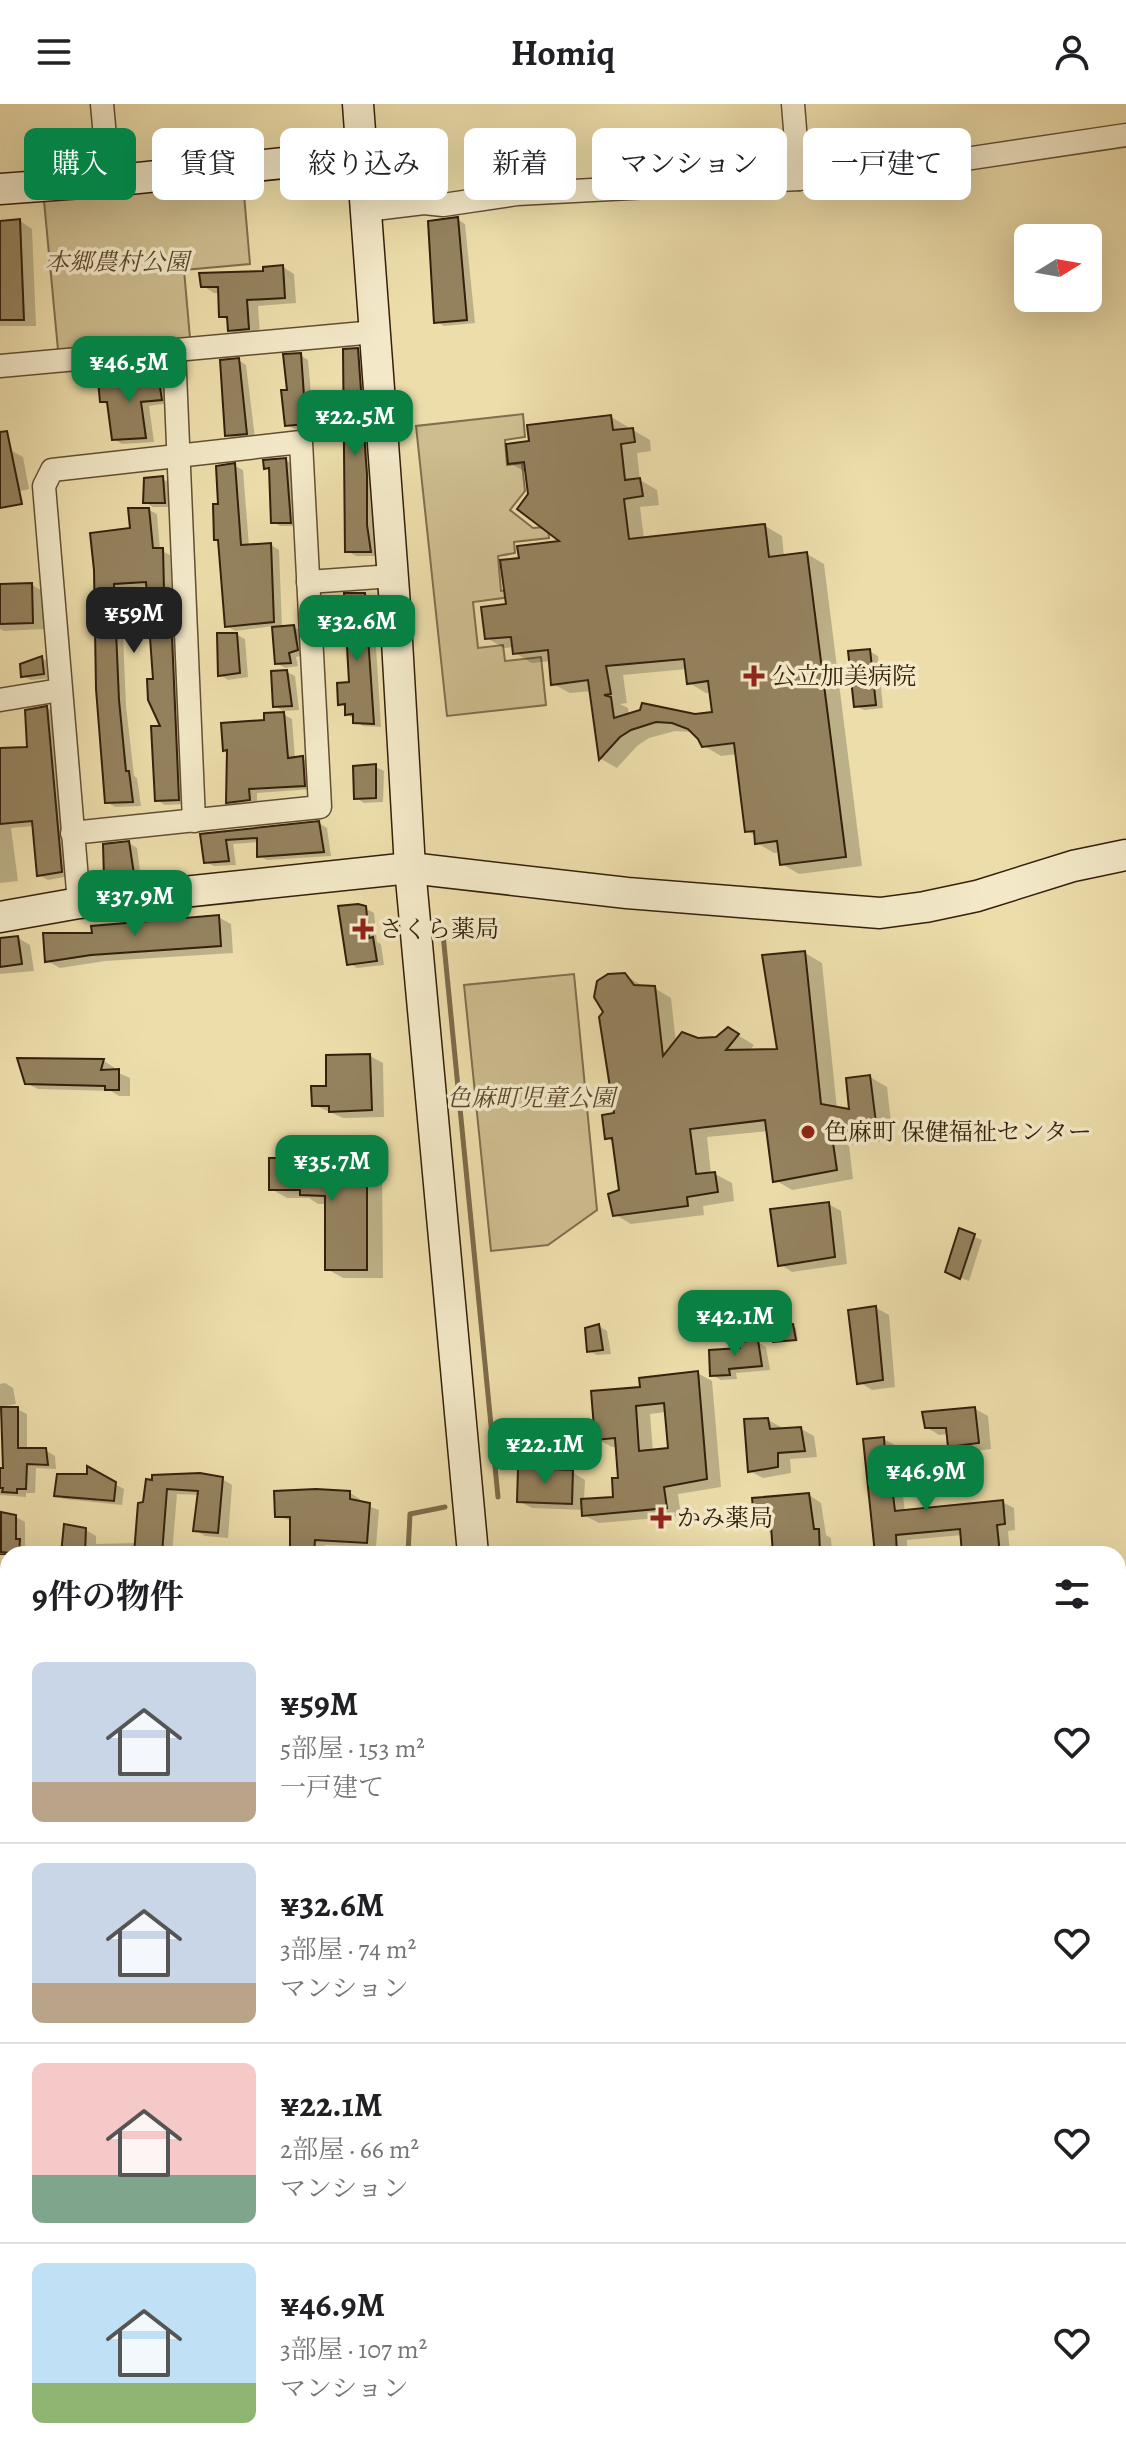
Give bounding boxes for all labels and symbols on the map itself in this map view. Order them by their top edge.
north arrow [1014,224,1102,312]
park label: 本郷農村公園 [45,246,193,278]
pin: ¥46.5M [64,336,194,404]
pin: ¥22.5M [290,390,420,458]
pin: ¥59M [87,587,181,655]
pin: ¥32.6M [292,595,422,663]
place label: 公立加美病院 [772,660,916,692]
marker: 公立加美病院 [743,665,765,687]
pin: ¥37.9M [70,870,200,938]
place label: さくら薬局 [379,913,499,945]
marker: さくら薬局 [354,920,372,938]
park label: 色麻町児童公園 [447,1082,619,1114]
place label: 色麻町 保健福祉センター [824,1116,1092,1148]
marker: 色麻町 保健福祉センター [799,1123,817,1141]
pin: ¥35.7M [267,1135,397,1203]
pin: ¥42.1M [670,1290,800,1358]
pin: ¥22.1M [480,1418,610,1486]
pin: ¥46.9M [861,1445,991,1513]
place label: かみ薬局 [677,1502,773,1534]
marker: かみ薬局 [652,1509,670,1527]

